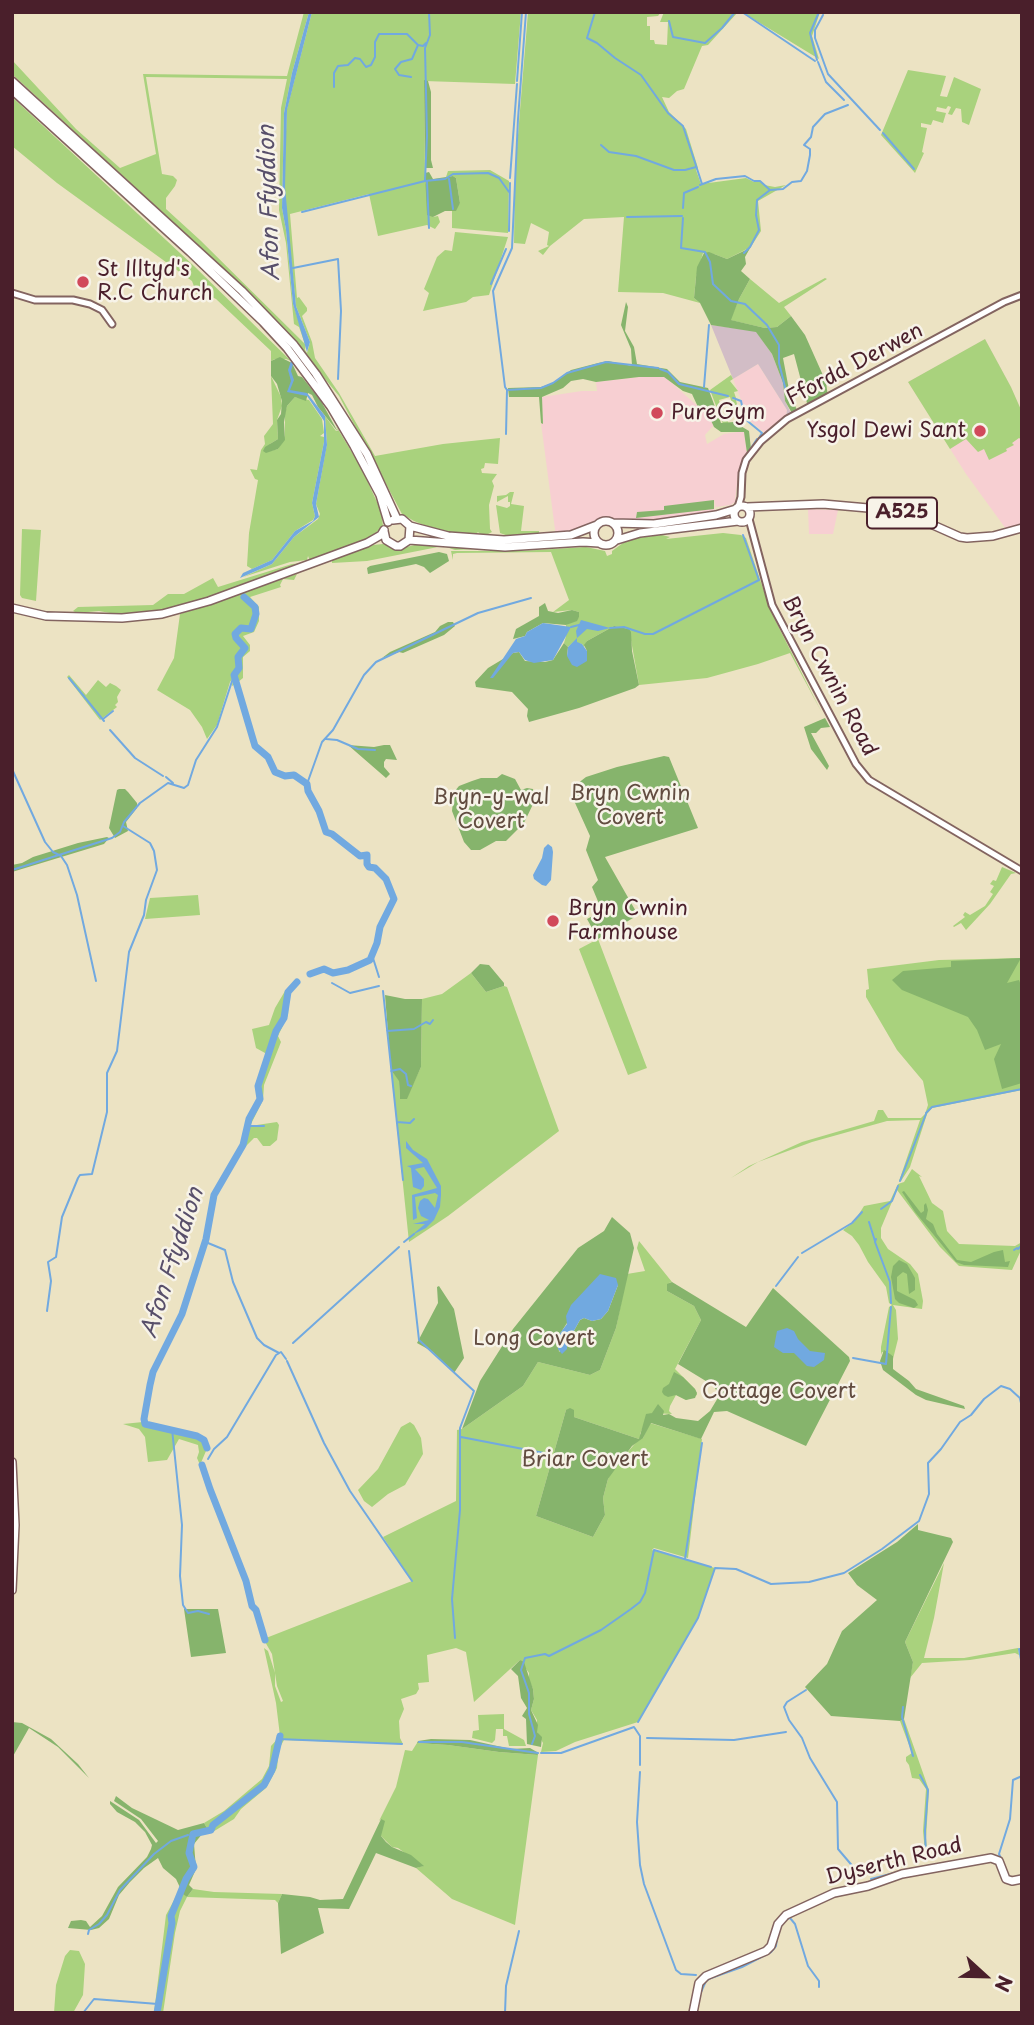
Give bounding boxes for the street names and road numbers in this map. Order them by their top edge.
street label: Ffordd Derwen [782,318,928,412]
road number: A525 [867,498,937,528]
street label: Bryn Cwnin Road [776,591,882,761]
street label: Dyserth Road [823,1833,965,1891]

